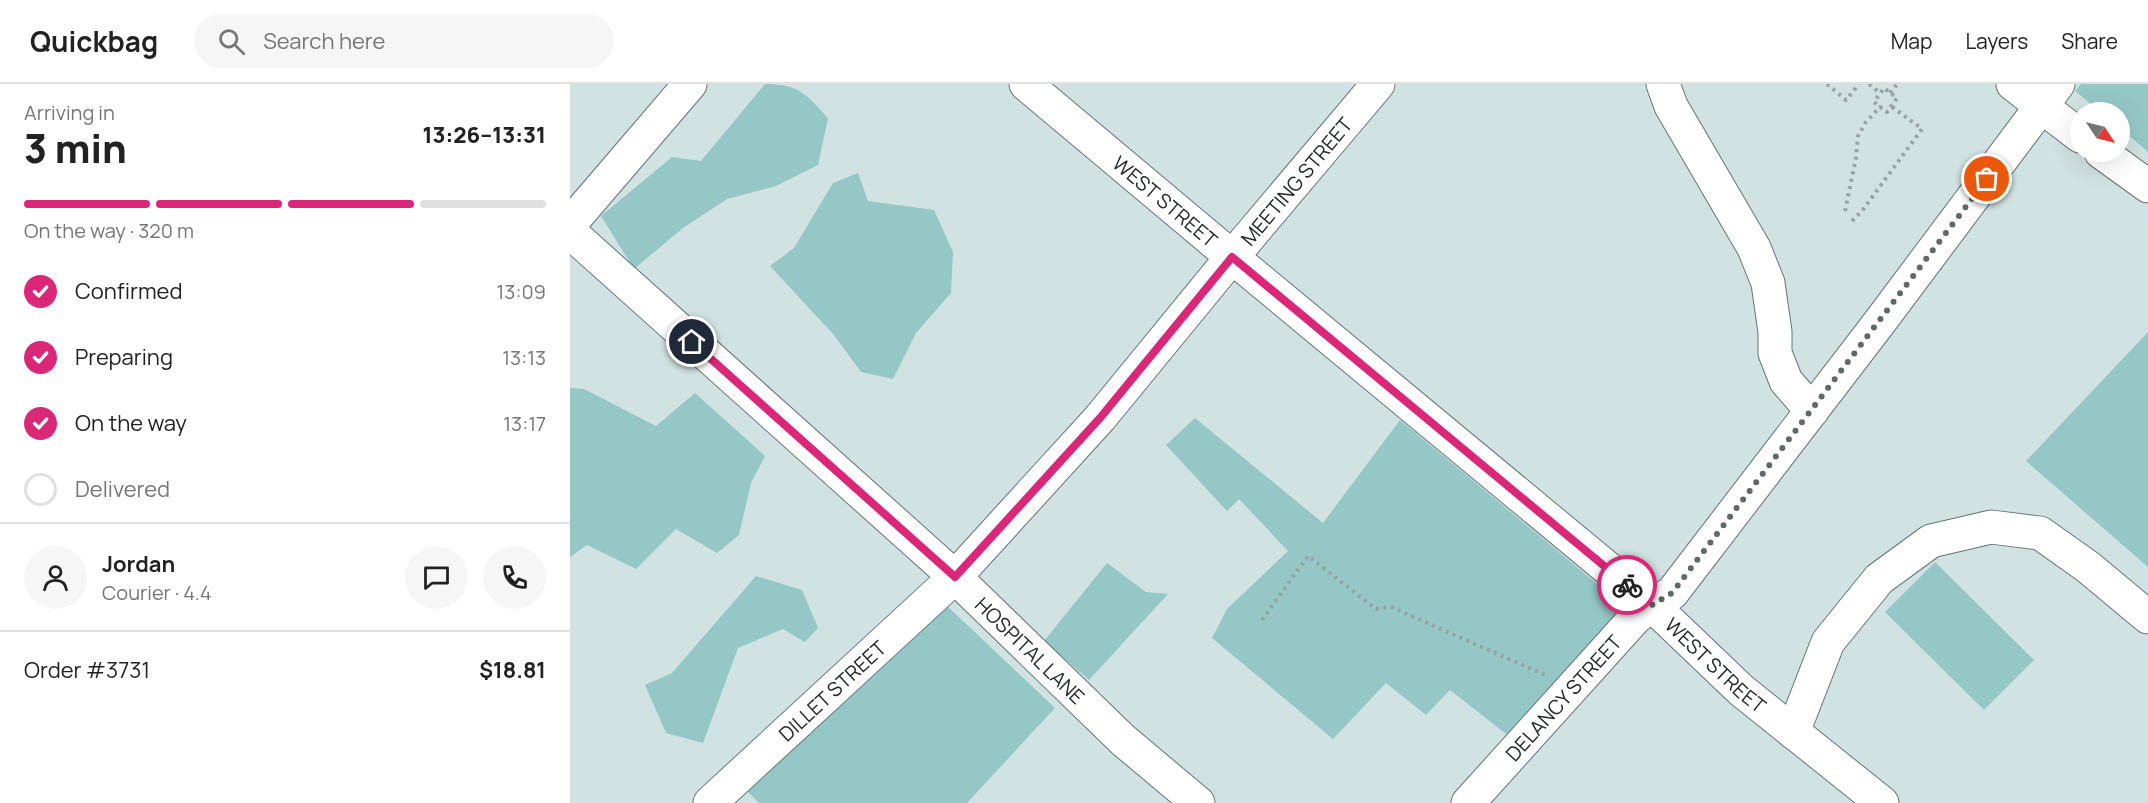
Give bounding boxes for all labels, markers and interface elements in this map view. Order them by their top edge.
search box [194,14,614,68]
text: Quickbag [30,22,158,60]
icon: search [215,25,248,58]
text: Search here [263,26,385,56]
text: Map [1891,27,1932,55]
text: Layers [1965,27,2028,55]
text: Share [2061,27,2118,55]
text: Arriving in [24,99,115,126]
north arrow [2070,102,2130,162]
map controls [2070,102,2130,162]
street label: MEETING STREET [1234,111,1358,251]
text: 13:26–13:31 [422,120,546,150]
text: 3 min [24,121,127,175]
street label: WEST STREET [1107,149,1223,253]
pin [1961,153,2012,204]
icon: bag [1970,162,2003,195]
text: On the way · 320 m [24,217,194,244]
icon: check [24,275,57,308]
text: Confirmed [75,276,183,306]
text: 13:09 [497,278,546,305]
pin [666,316,717,367]
icon: home [675,325,708,358]
icon: check [24,341,57,374]
text: Preparing [75,342,173,372]
text: 13:13 [502,344,546,371]
icon: check [24,407,57,440]
text: On the way [75,408,187,438]
text: 13:17 [503,410,546,437]
text: Delivered [75,474,170,504]
button: person [24,546,87,609]
button: chat [405,546,468,609]
button: phone [483,546,546,609]
text: Jordan [102,549,175,579]
courier [1597,555,1657,615]
icon: bike [1611,569,1644,602]
text: Courier · 4.4 [102,579,212,606]
street label: HOSPITAL LANE [970,591,1091,710]
street label: WEST STREET [1659,611,1772,719]
street label: DELANCY STREET [1499,629,1627,766]
street label: DILLET STREET [773,634,892,747]
text: Order #3731 [24,655,150,685]
text: $18.81 [479,655,546,685]

